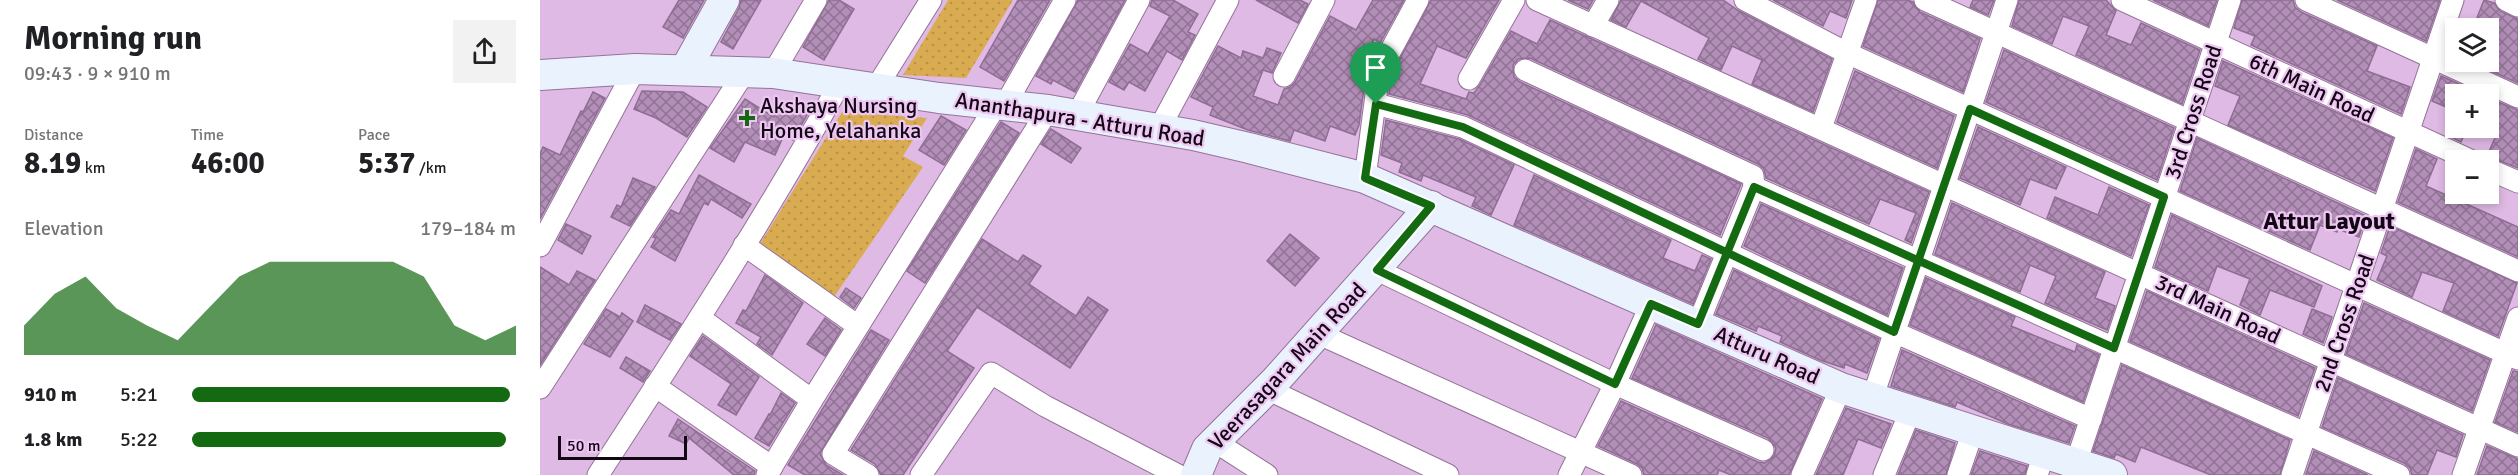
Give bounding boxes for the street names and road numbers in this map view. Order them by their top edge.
street label: 3rd Cross Road [2159,41,2227,183]
street label: 6th Main Road [2245,47,2379,129]
street label: Ananthapura - Atturu Road [953,86,1207,152]
street label: 2nd Cross Road [2308,251,2380,395]
street label: 3rd Main Road [2151,268,2285,350]
street label: Veerasagara Main Road [1202,277,1372,455]
street label: Atturu Road [1710,320,1824,390]

